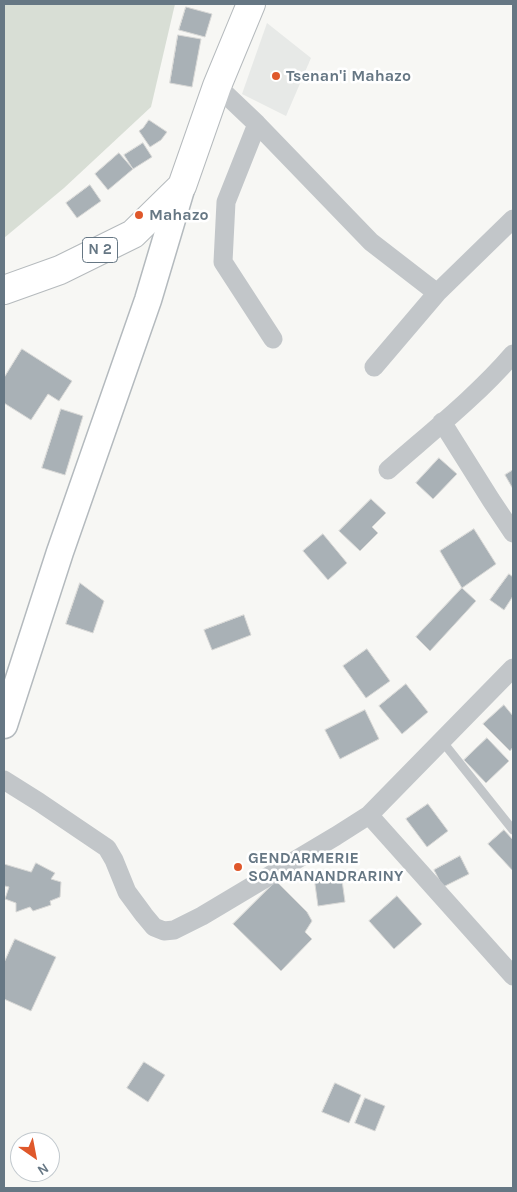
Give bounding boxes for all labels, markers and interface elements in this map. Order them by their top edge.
place label: Tsenan'i Mahazo [286,66,411,86]
marker: Tsenan'i Mahazo [270,70,282,82]
place label: Mahazo [149,205,209,225]
marker: Mahazo [133,209,145,221]
road number: N 2 [82,238,118,262]
place label: GENDARMERIE SOAMANANDRARINY [248,848,403,886]
marker: GENDARMERIE SOAMANANDRARINY [232,861,244,873]
north arrow [10,1132,60,1182]
text: N [34,1159,52,1179]

